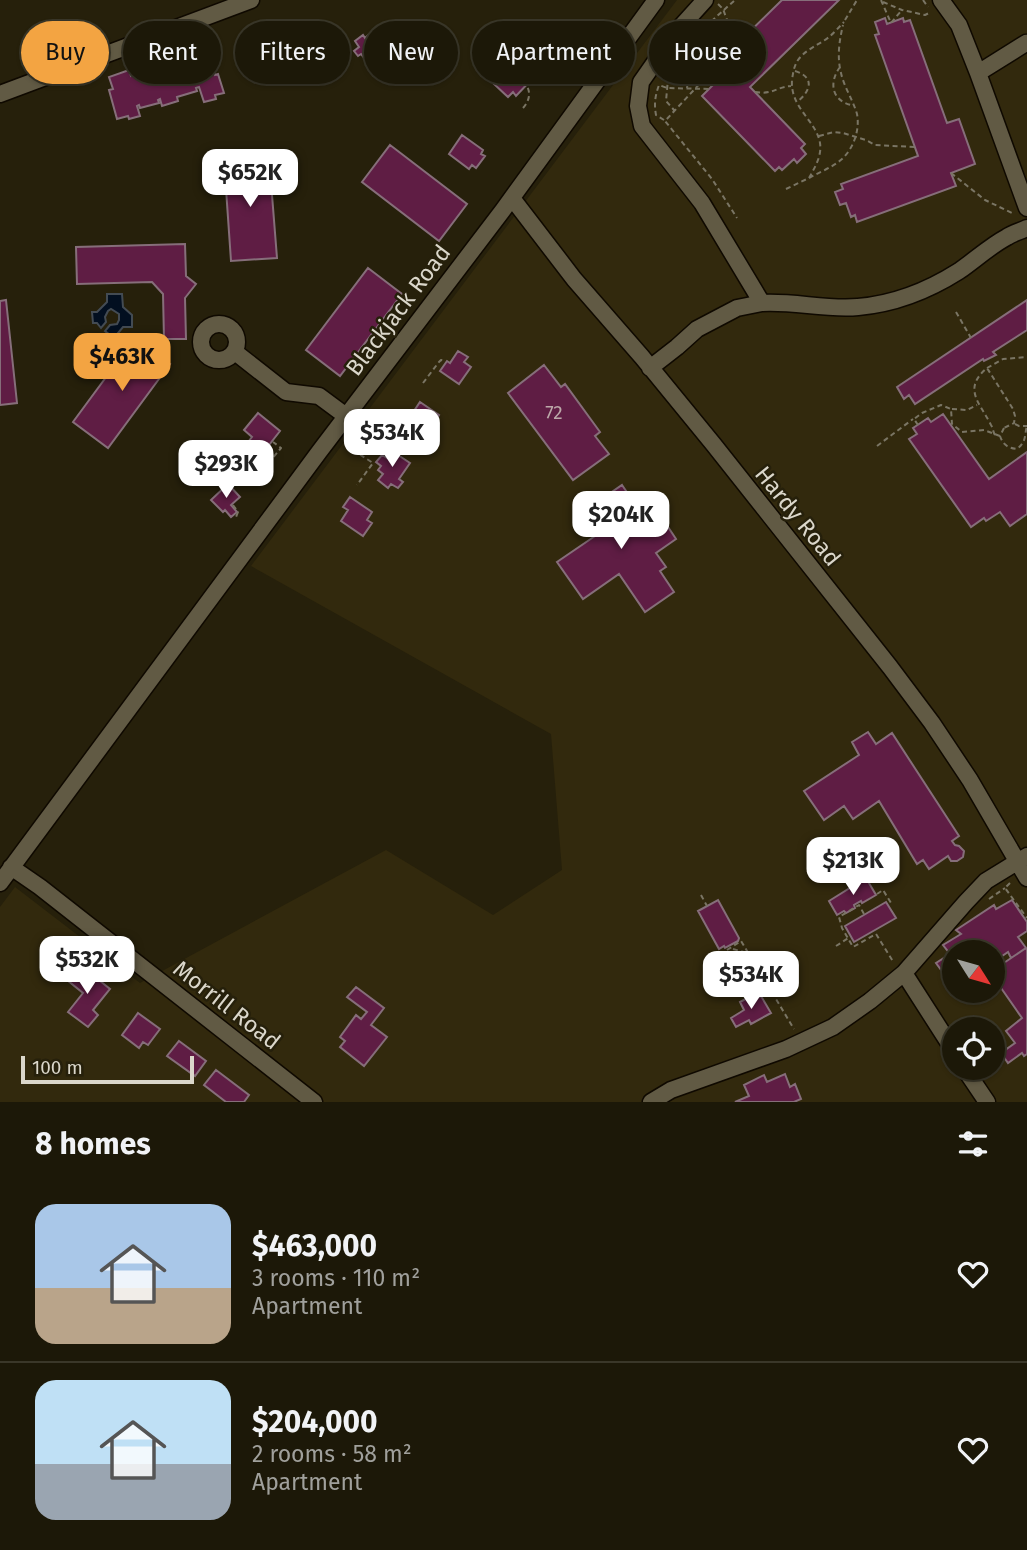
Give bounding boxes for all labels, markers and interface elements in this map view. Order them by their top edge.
chip: Buy [21,21,109,84]
chip: Rent [123,21,221,84]
chip: Filters [235,21,350,84]
chip: New [364,21,458,84]
chip: Apartment [472,21,635,84]
chip: House [649,21,766,84]
pin: $652K [201,150,299,209]
text: $652K [218,158,282,186]
street label: Blackjack Road [340,239,456,381]
pin: $463K [73,334,171,393]
text: $463K [90,342,154,370]
house number: 72 [545,401,563,424]
pin: $534K [343,410,441,469]
text: $534K [360,418,424,446]
pin: $293K [177,440,275,500]
text: $293K [195,449,258,477]
street label: Hardy Road [749,460,847,572]
pin: $204K [572,491,670,551]
text: $204K [588,500,654,528]
pin: $213K [804,838,902,897]
text: $213K [823,846,883,874]
pin: $532K [38,936,136,996]
north arrow [942,940,1004,1003]
map controls [942,940,1005,1080]
text: $532K [56,945,118,973]
pin: $534K [702,951,800,1011]
street label: Morrill Road [168,955,286,1055]
text: $534K [719,960,783,988]
button: locate [942,1017,1005,1080]
scale bar [21,1053,194,1085]
text: 100 m [32,1056,83,1079]
icon: filters [954,1125,992,1163]
text: 8 homes [35,1126,151,1162]
text: $463,000 [252,1228,377,1264]
icon: home [91,1232,175,1316]
icon: heart [954,1255,992,1293]
text: 3 rooms · 110 m² [252,1264,420,1292]
text: Apartment [252,1292,362,1320]
text: $204,000 [252,1404,378,1440]
icon: home [91,1408,175,1492]
icon: heart [954,1431,992,1469]
text: 2 rooms · 58 m² [252,1440,412,1468]
text: Apartment [252,1468,362,1496]

